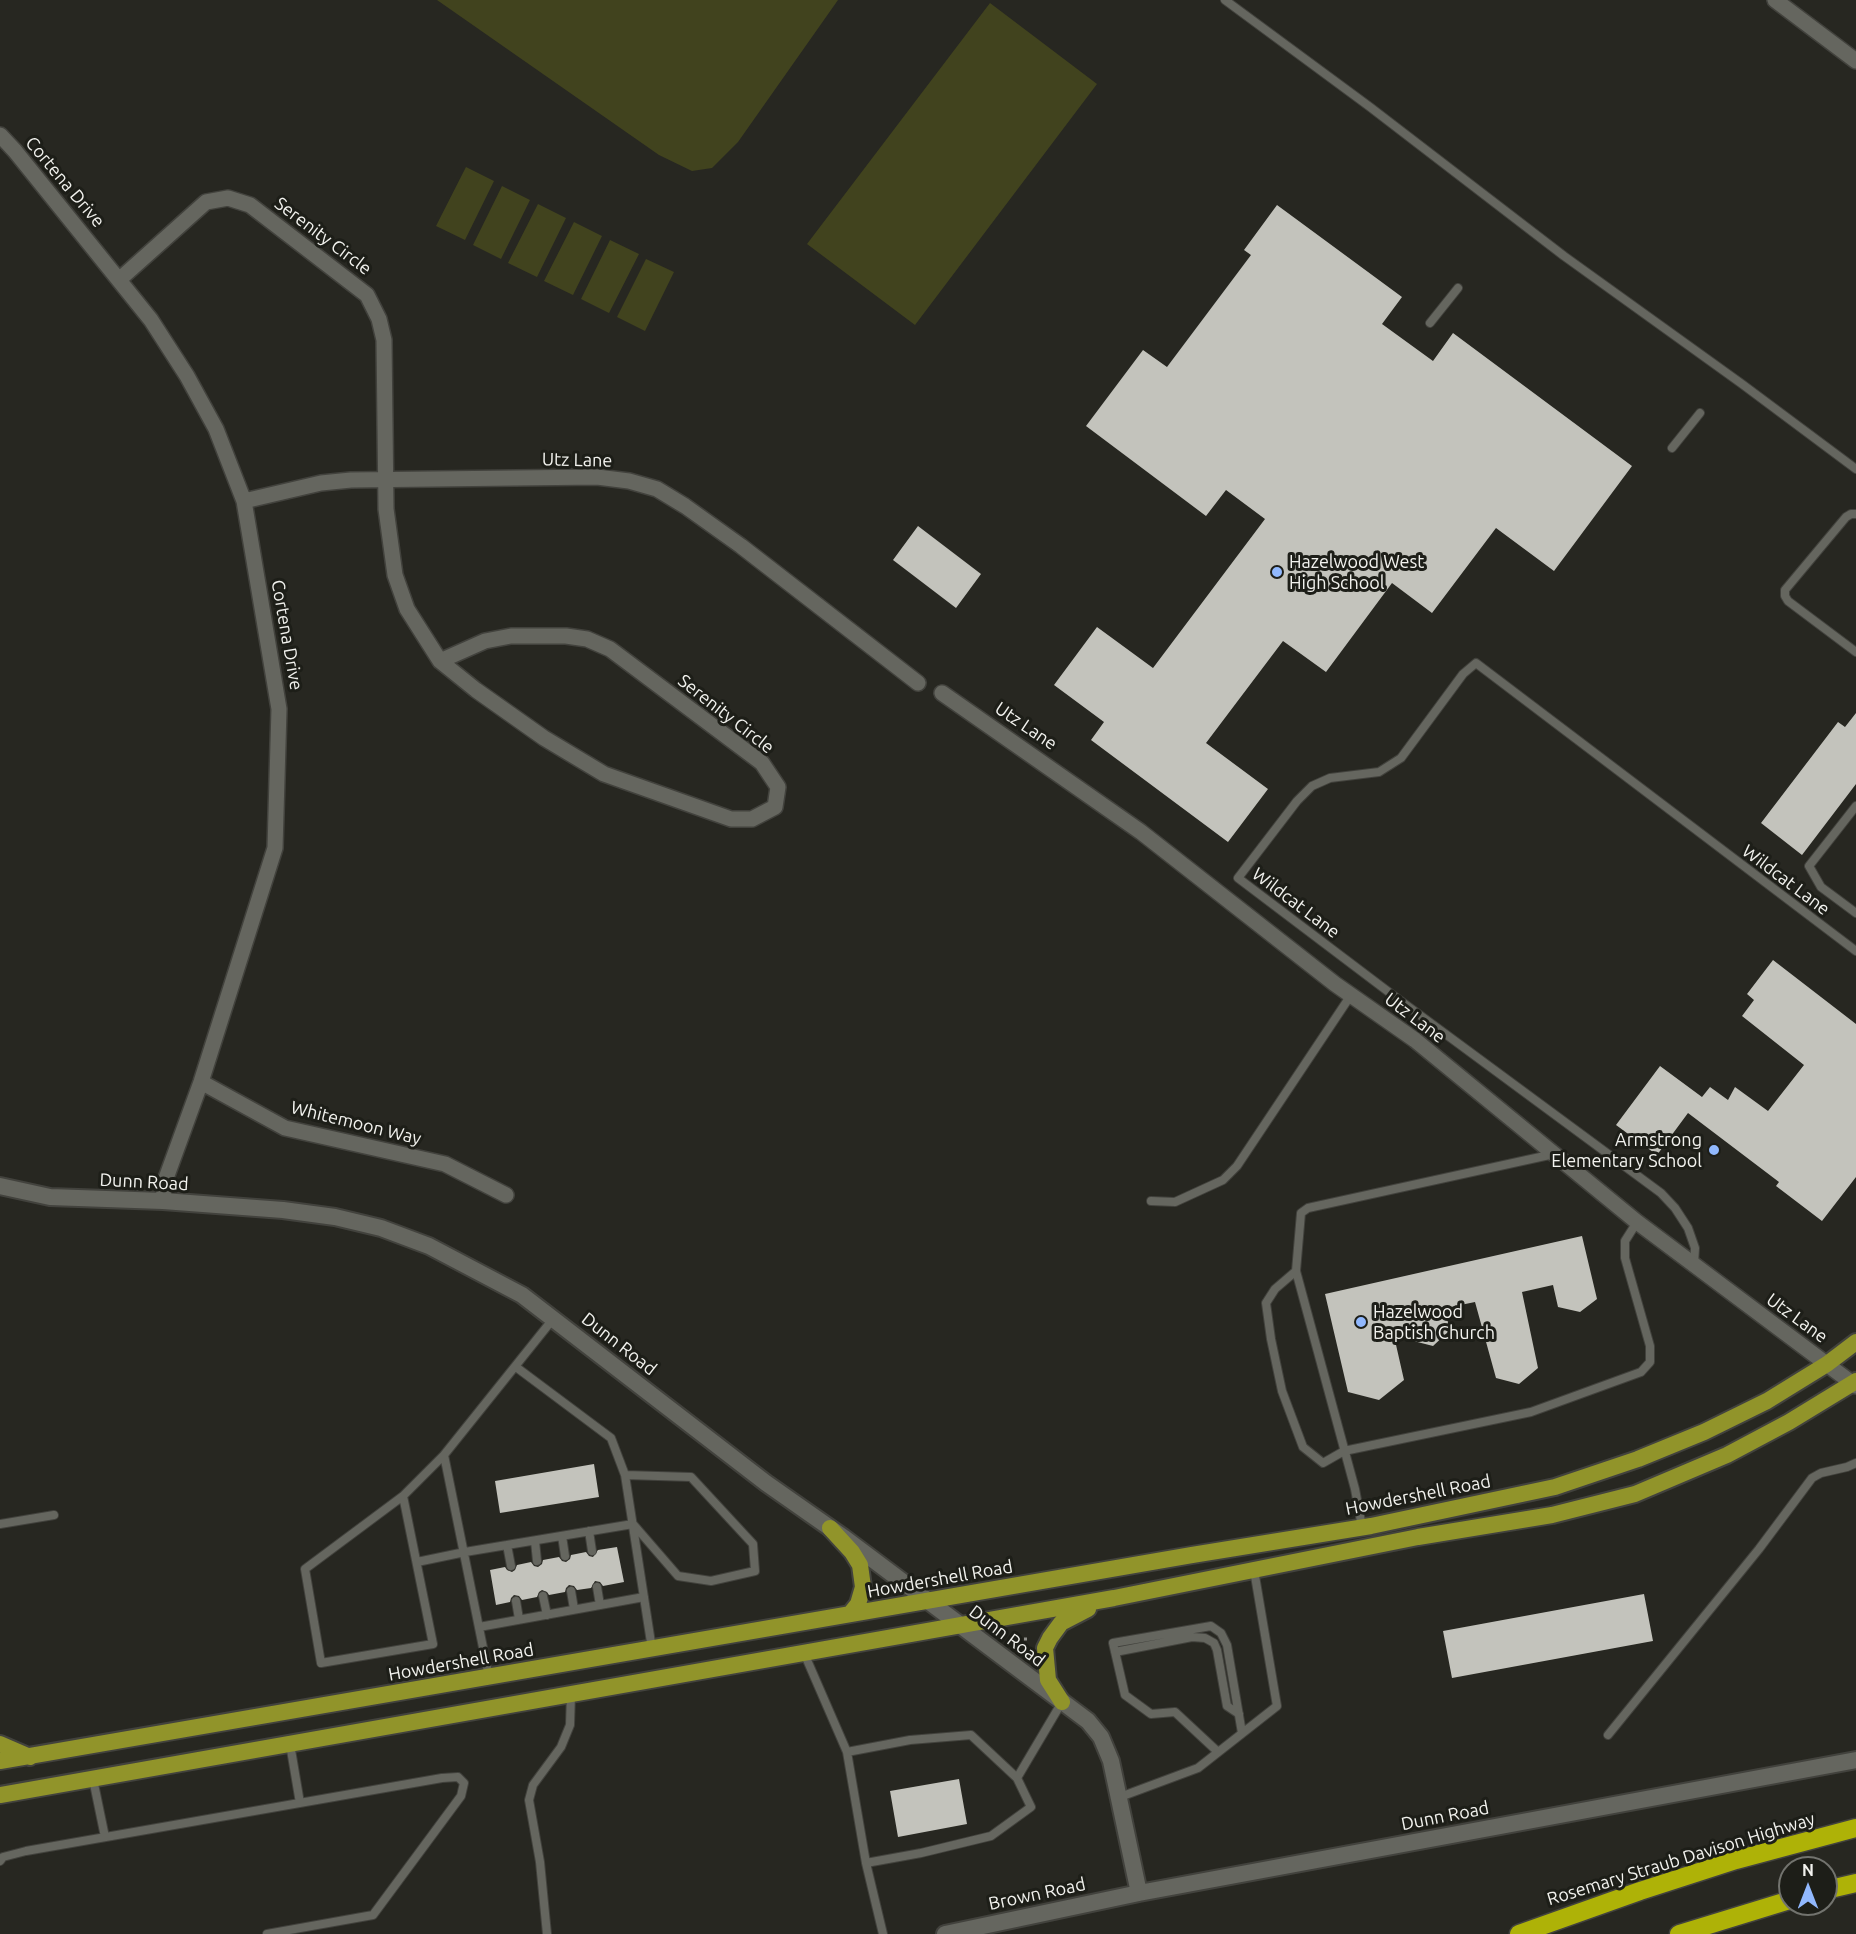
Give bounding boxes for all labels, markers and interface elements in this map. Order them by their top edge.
street label: Cortena Drive [21,132,109,232]
street label: Serenity Circle [270,193,376,279]
street label: Utz Lane [542,449,612,471]
place label: Hazelwood West High School [1289,551,1424,594]
marker: Hazelwood West High School [1270,565,1284,579]
street label: Cortena Drive [267,578,307,692]
street label: Serenity Circle [674,670,778,758]
street label: Utz Lane [991,697,1061,755]
street label: Wildcat Lane [1738,840,1834,920]
street label: Wildcat Lane [1248,863,1344,943]
street label: Utz Lane [1380,988,1450,1048]
street label: Whitemoon Way [289,1096,423,1150]
place label: Armstrong Elementary School [1551,1129,1702,1172]
marker: Armstrong Elementary School [1707,1143,1721,1157]
street label: Dunn Road [99,1169,189,1195]
street label: Utz Lane [1762,1289,1832,1347]
place label: Hazelwood Baptish Church [1373,1301,1495,1344]
street label: Dunn Road [577,1308,661,1380]
marker: Hazelwood Baptish Church [1354,1315,1368,1329]
street label: Howdershell Road [1344,1470,1492,1520]
street label: Howdershell Road [866,1556,1014,1602]
street label: Dunn Road [965,1601,1049,1671]
street label: Howdershell Road [387,1639,535,1685]
street label: Dunn Road [1399,1797,1491,1835]
street label: Rosemary Straub Davison Highway [1544,1808,1818,1910]
north arrow [1778,1856,1838,1916]
text: N [1802,1861,1814,1879]
street label: Brown Road [987,1873,1087,1915]

